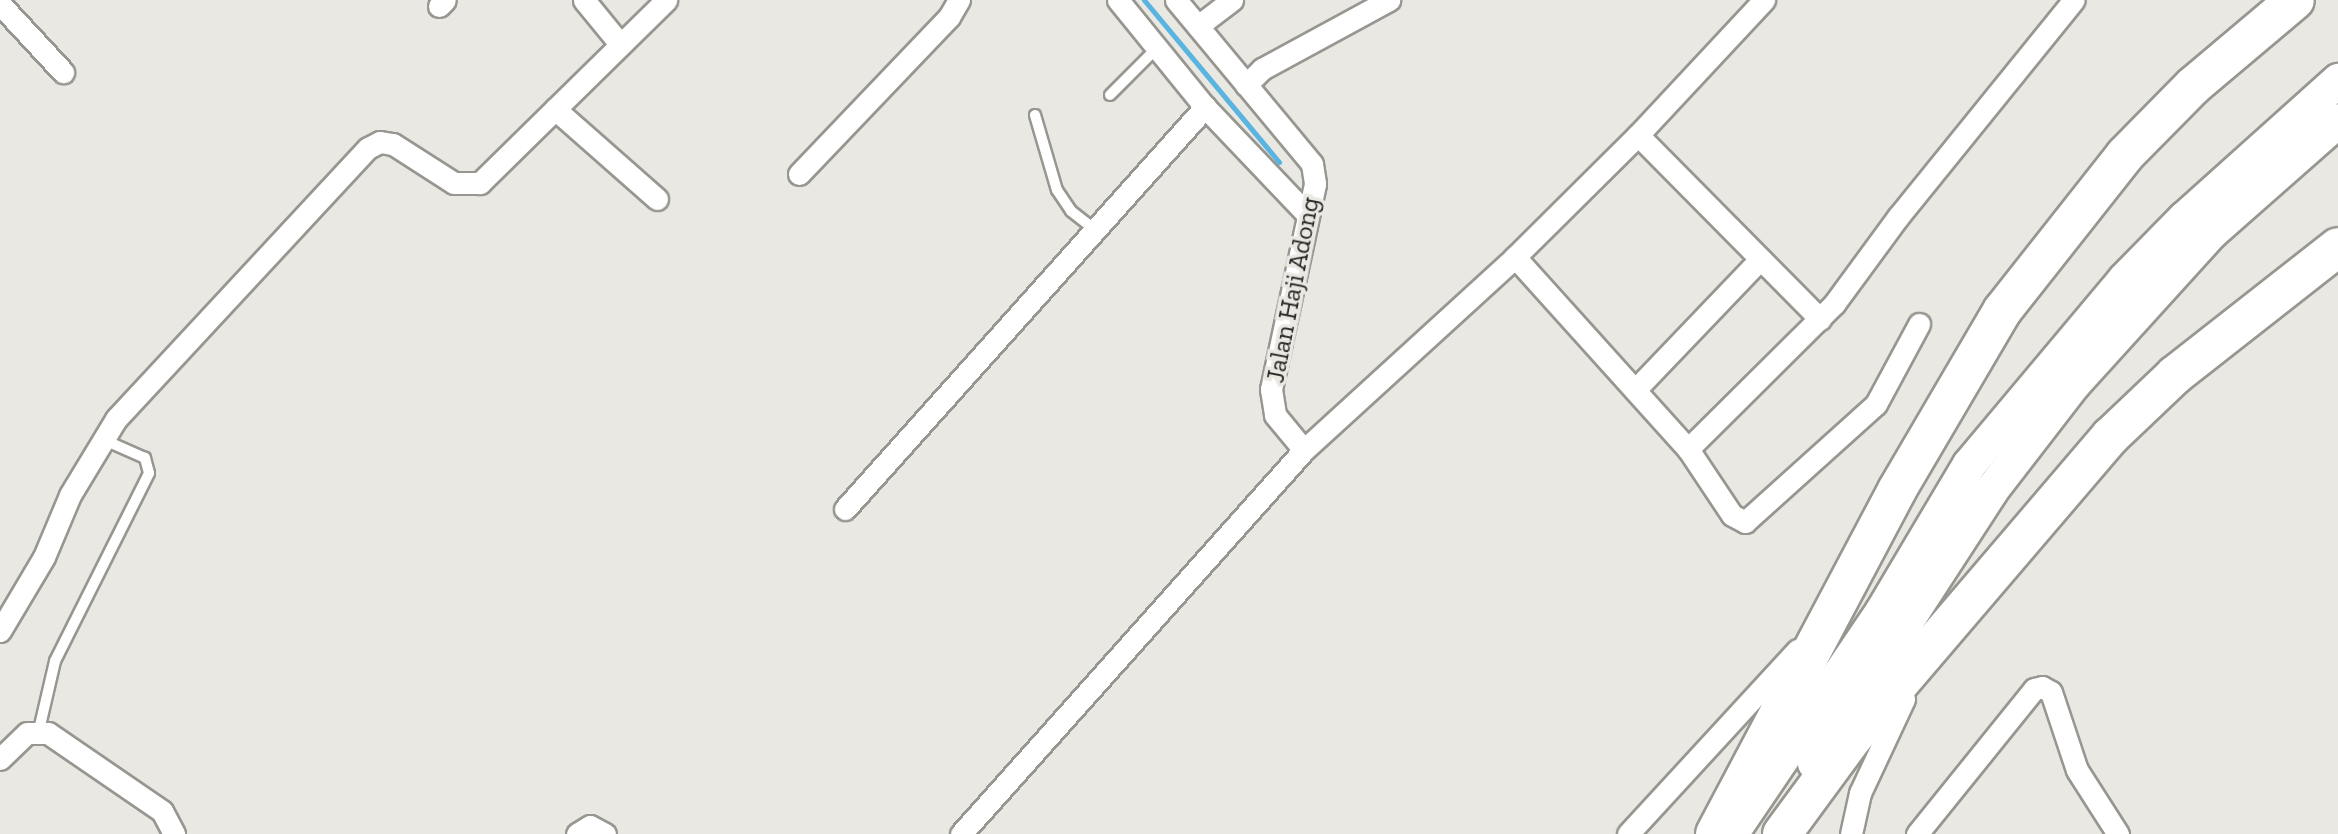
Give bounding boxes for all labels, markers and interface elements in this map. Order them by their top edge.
street label: Jalan Haji Adong [1260,194,1326,386]

